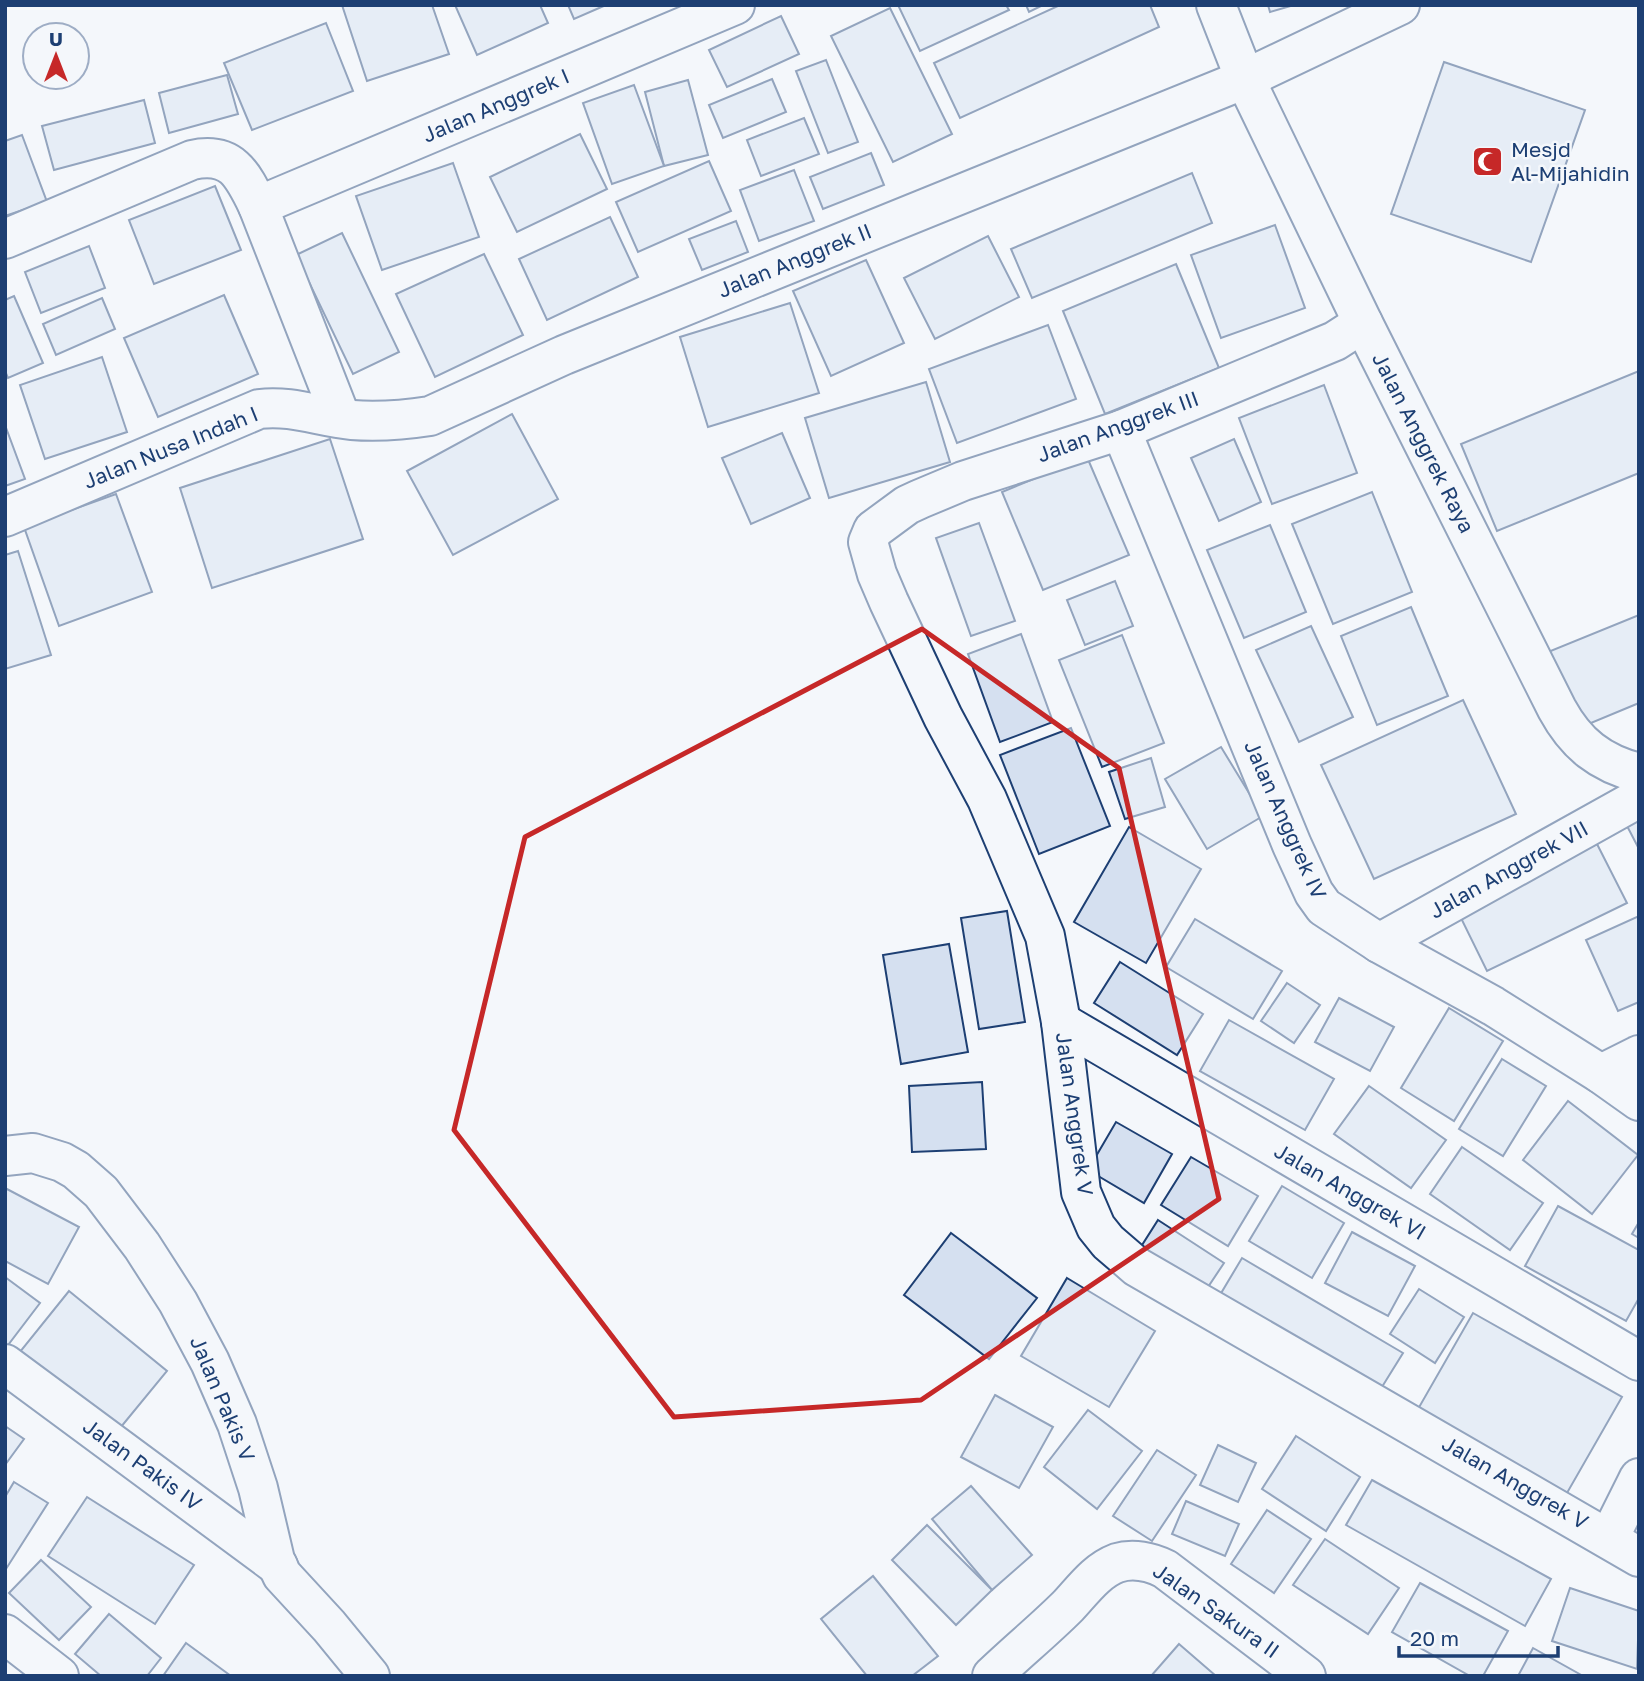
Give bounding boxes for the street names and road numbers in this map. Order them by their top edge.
street label: Jalan Anggrek I [418,62,573,148]
street label: Jalan Anggrek II [714,217,875,303]
street label: Jalan Anggrek Raya [1367,348,1481,537]
street label: Jalan Anggrek III [1033,385,1202,467]
street label: Jalan Nusa Indah I [79,400,262,494]
street label: Jalan Anggrek IV [1239,736,1333,903]
street label: Jalan Anggrek VII [1425,815,1592,924]
street label: Jalan Anggrek V [1051,1031,1099,1197]
street label: Jalan Anggrek VI [1270,1137,1431,1245]
street label: Jalan Pakis V [185,1332,261,1465]
street label: Jalan Pakis IV [78,1412,207,1516]
street label: Jalan Anggrek V [1438,1430,1593,1535]
street label: Jalan Sakura II [1148,1557,1285,1663]

